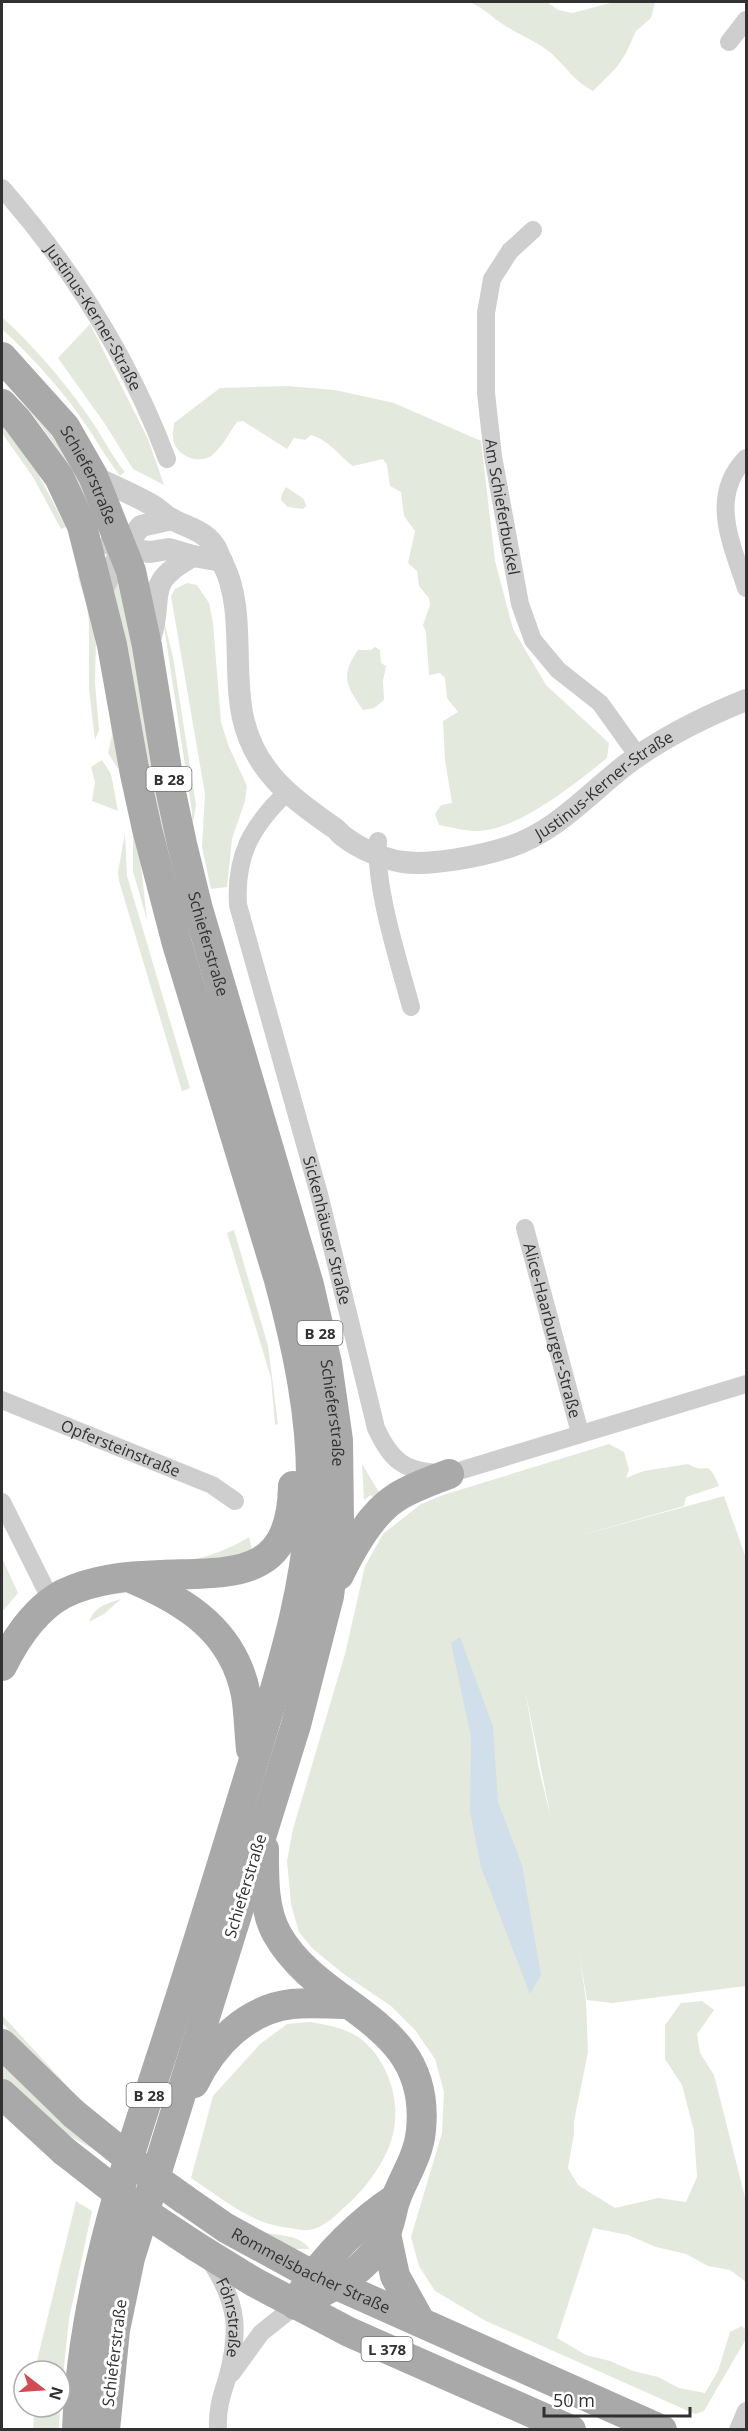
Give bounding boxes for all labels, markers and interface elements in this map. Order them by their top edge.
street label: Justinus-Kerner-Straße [39,238,147,394]
street label: Schieferstraße [55,421,122,528]
street label: Am Schieferbuckel [480,438,525,577]
street label: Justinus-Kerner-Straße [529,726,677,846]
road number: B 28 [146,767,192,791]
street label: Schieferstraße [183,889,234,999]
street label: Sickenhäuser Straße [298,1154,357,1307]
street label: Alice-Haarburger-Straße [518,1240,586,1420]
road number: B 28 [298,1321,342,1345]
street label: Schieferstraße [316,1358,349,1467]
street label: Opfersteinstraße [58,1414,184,1482]
street label: Schieferstraße [219,1831,271,1941]
road number: B 28 [126,2083,172,2107]
street label: Rommelsbacher Straße [227,2222,394,2319]
street label: Föhrstraße [211,2274,246,2359]
street label: Schieferstraße [97,2298,131,2408]
road number: L 378 [362,2337,412,2361]
north arrow [12,2359,72,2419]
scale bar [544,2380,690,2418]
text: N [44,2384,69,2403]
text: 50 m [553,2388,595,2412]

